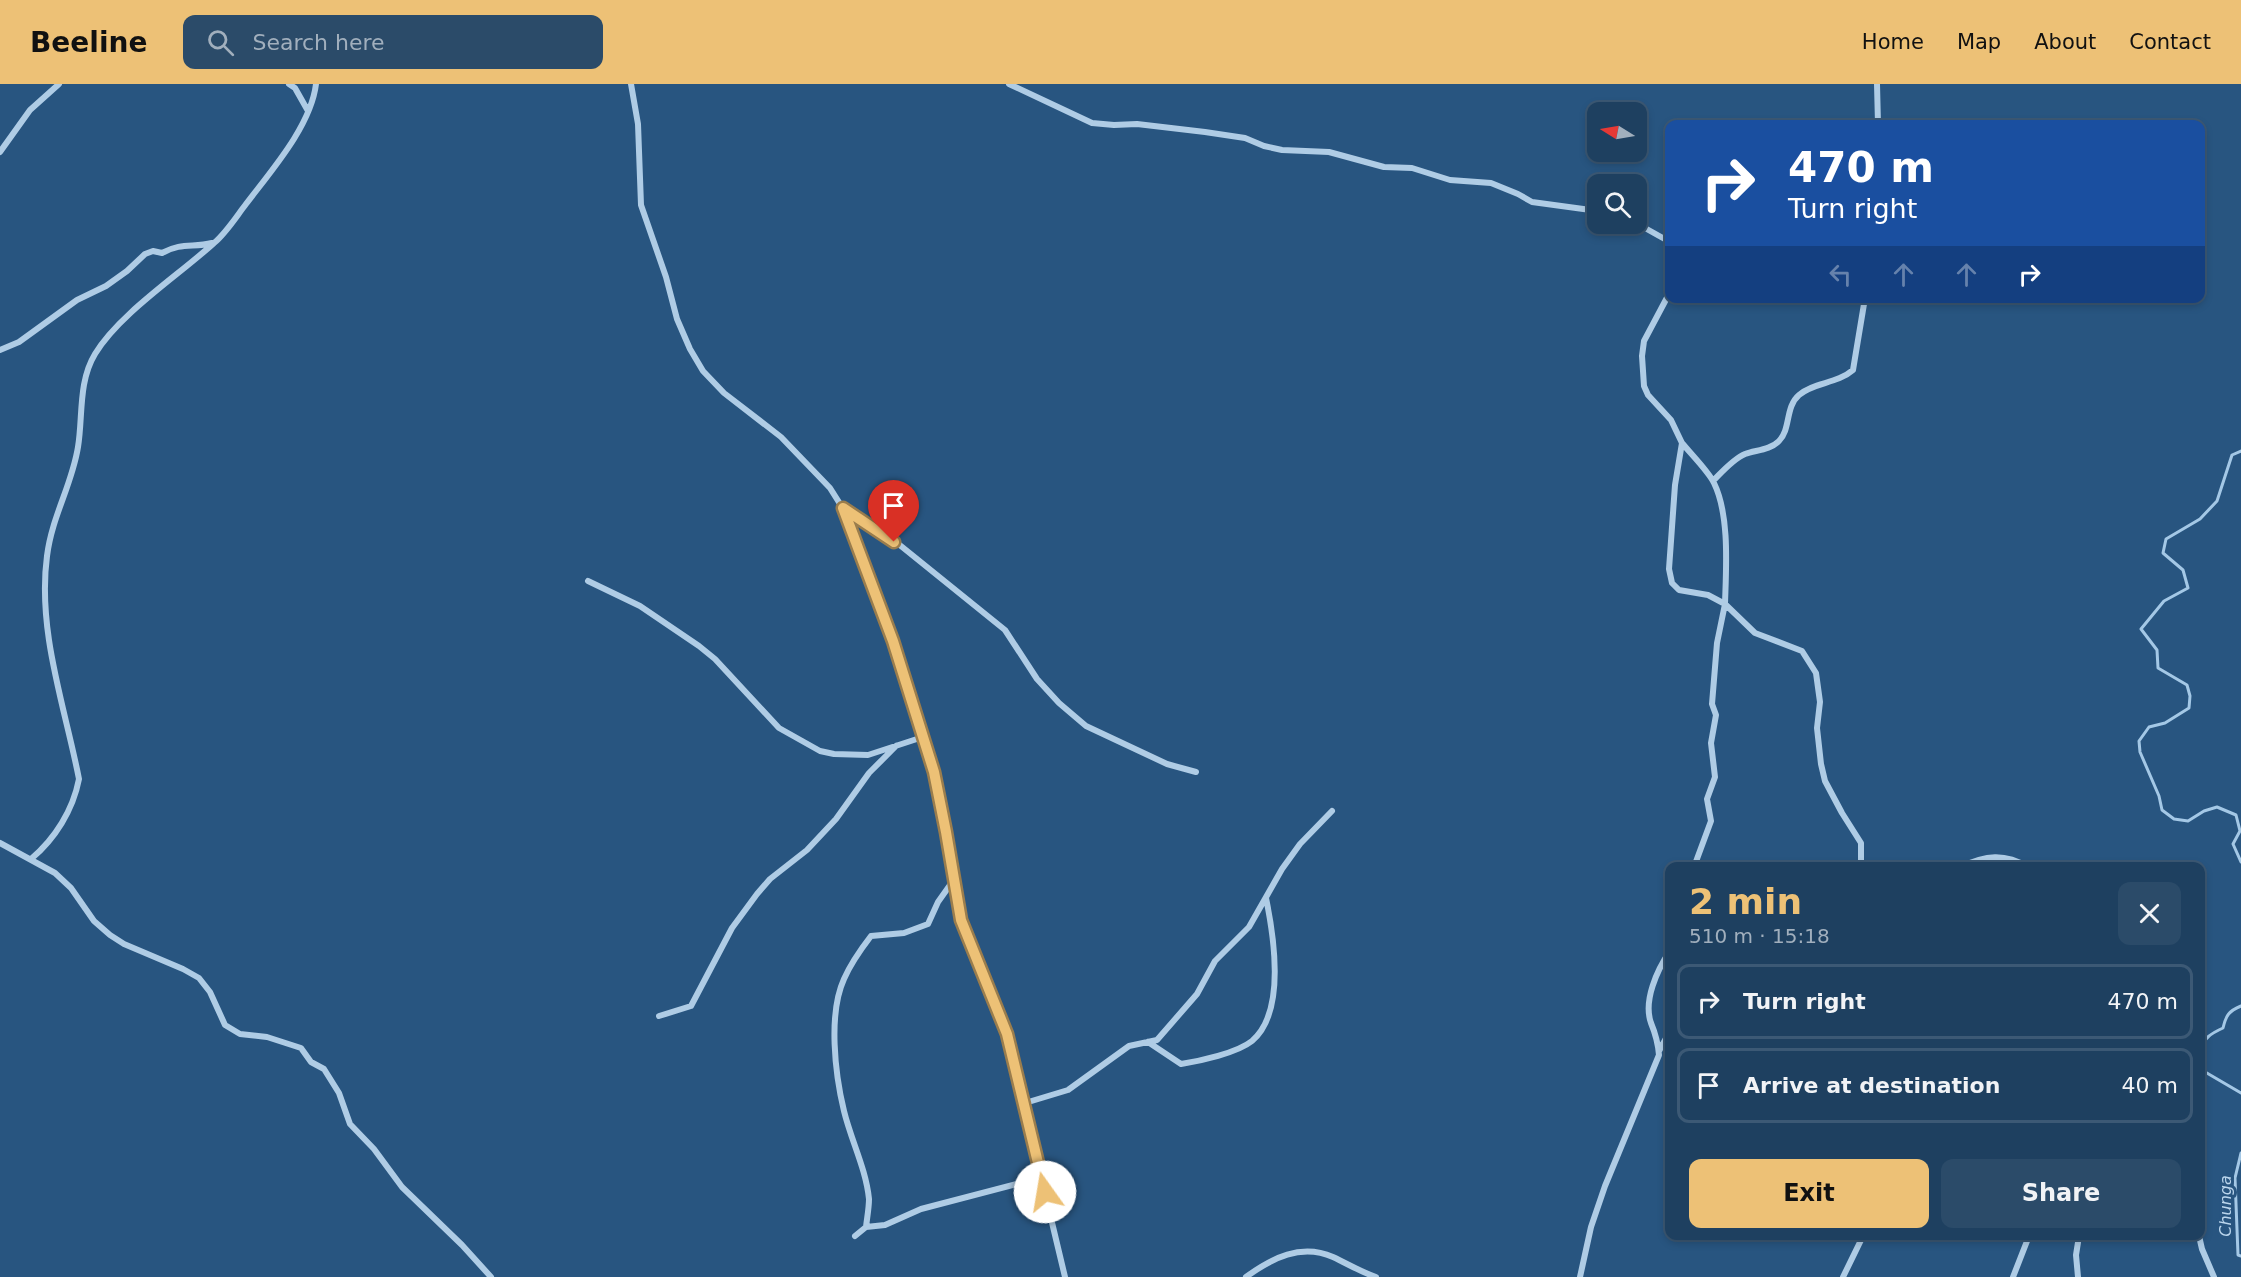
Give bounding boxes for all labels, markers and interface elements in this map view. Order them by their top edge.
search box [183,15,603,69]
text: Beeline [30,26,147,59]
icon: search [204,26,237,59]
text: Search here [252,30,385,55]
text: Home [1862,30,1924,54]
text: Map [1957,30,2001,54]
text: About [2034,30,2096,54]
text: Contact [2129,30,2211,54]
north arrow [1587,102,1647,162]
map controls [1587,102,1647,234]
text: 470 m [1788,143,1934,192]
icon: right [1689,144,1767,222]
button: search [1587,174,1647,234]
text: Turn right [1788,193,1917,224]
icon: left [1824,258,1857,291]
icon: ahead [1887,258,1920,291]
icon: ahead [1950,258,1983,291]
icon: right [2013,258,2046,291]
pin [868,480,919,542]
icon: arrive [877,489,910,522]
text: 2 min [1689,881,1802,922]
button: close [2118,882,2181,945]
text: 510 m · 15:18 [1689,924,1830,948]
icon: right [1692,985,1725,1018]
text: Turn right [1743,989,1866,1014]
text: 470 m [2108,989,2178,1014]
icon: arrive [1692,1069,1725,1102]
text: Arrive at destination [1743,1073,2000,1098]
text: 40 m [2122,1073,2178,1098]
button: Exit [1689,1159,1929,1228]
button: Share [1941,1159,2181,1228]
position arrow [1013,1160,1077,1224]
water label: Chunga [2216,1175,2235,1237]

